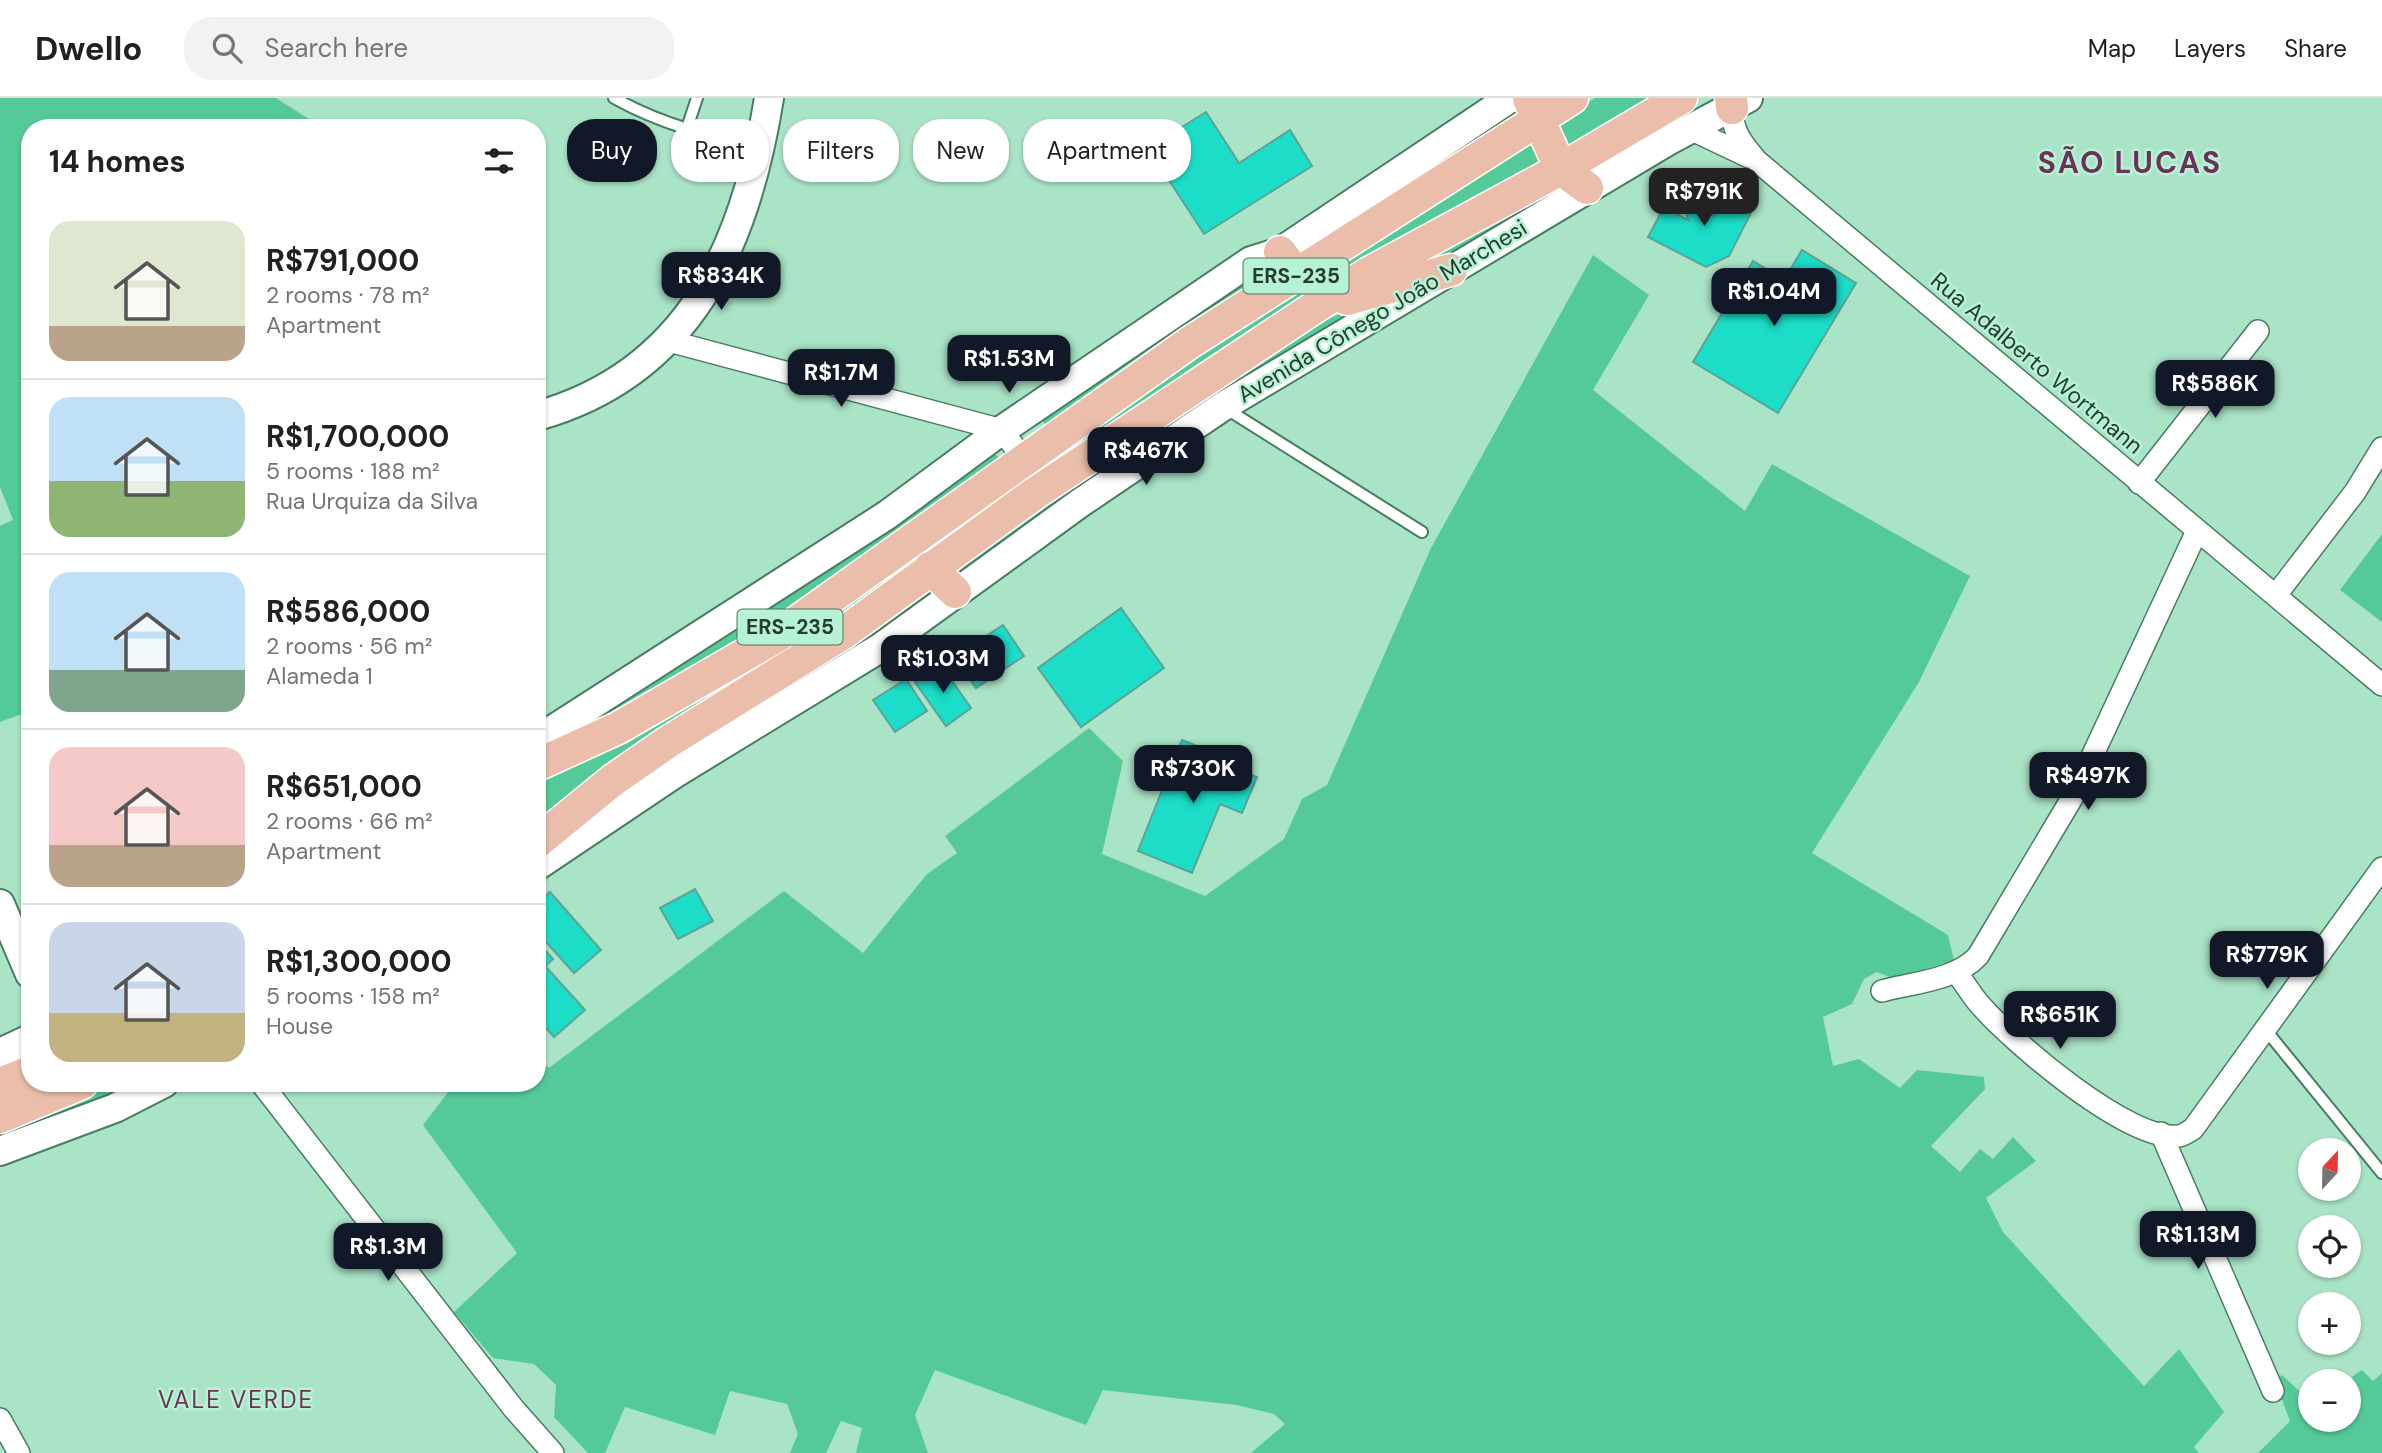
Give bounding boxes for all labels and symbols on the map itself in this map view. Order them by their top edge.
district label: SÃO LUCAS [2038,143,2222,182]
pin: R$791K [1647,169,1761,228]
street label: Avenida Cônego João Marchesi [1232,212,1532,410]
pin: R$834K [664,252,778,312]
road number: ERS-235 [1244,258,1348,294]
street label: Rua Adalberto Wortmann [1925,265,2149,461]
pin: R$1.04M [1709,268,1839,328]
pin: R$1.53M [944,336,1074,395]
pin: R$1.7M [784,350,898,409]
pin: R$586K [2158,360,2272,420]
pin: R$467K [1089,428,1203,487]
road number: ERS-235 [738,610,842,644]
pin: R$1.03M [878,636,1008,695]
pin: R$730K [1136,746,1250,805]
pin: R$497K [2031,752,2145,812]
pin: R$779K [2210,932,2324,991]
pin: R$651K [2003,992,2117,1051]
north arrow [2298,1138,2361,1200]
pin: R$1.13M [2133,1212,2263,1271]
pin: R$1.3M [331,1224,445,1283]
district label: VALE VERDE [158,1384,314,1415]

